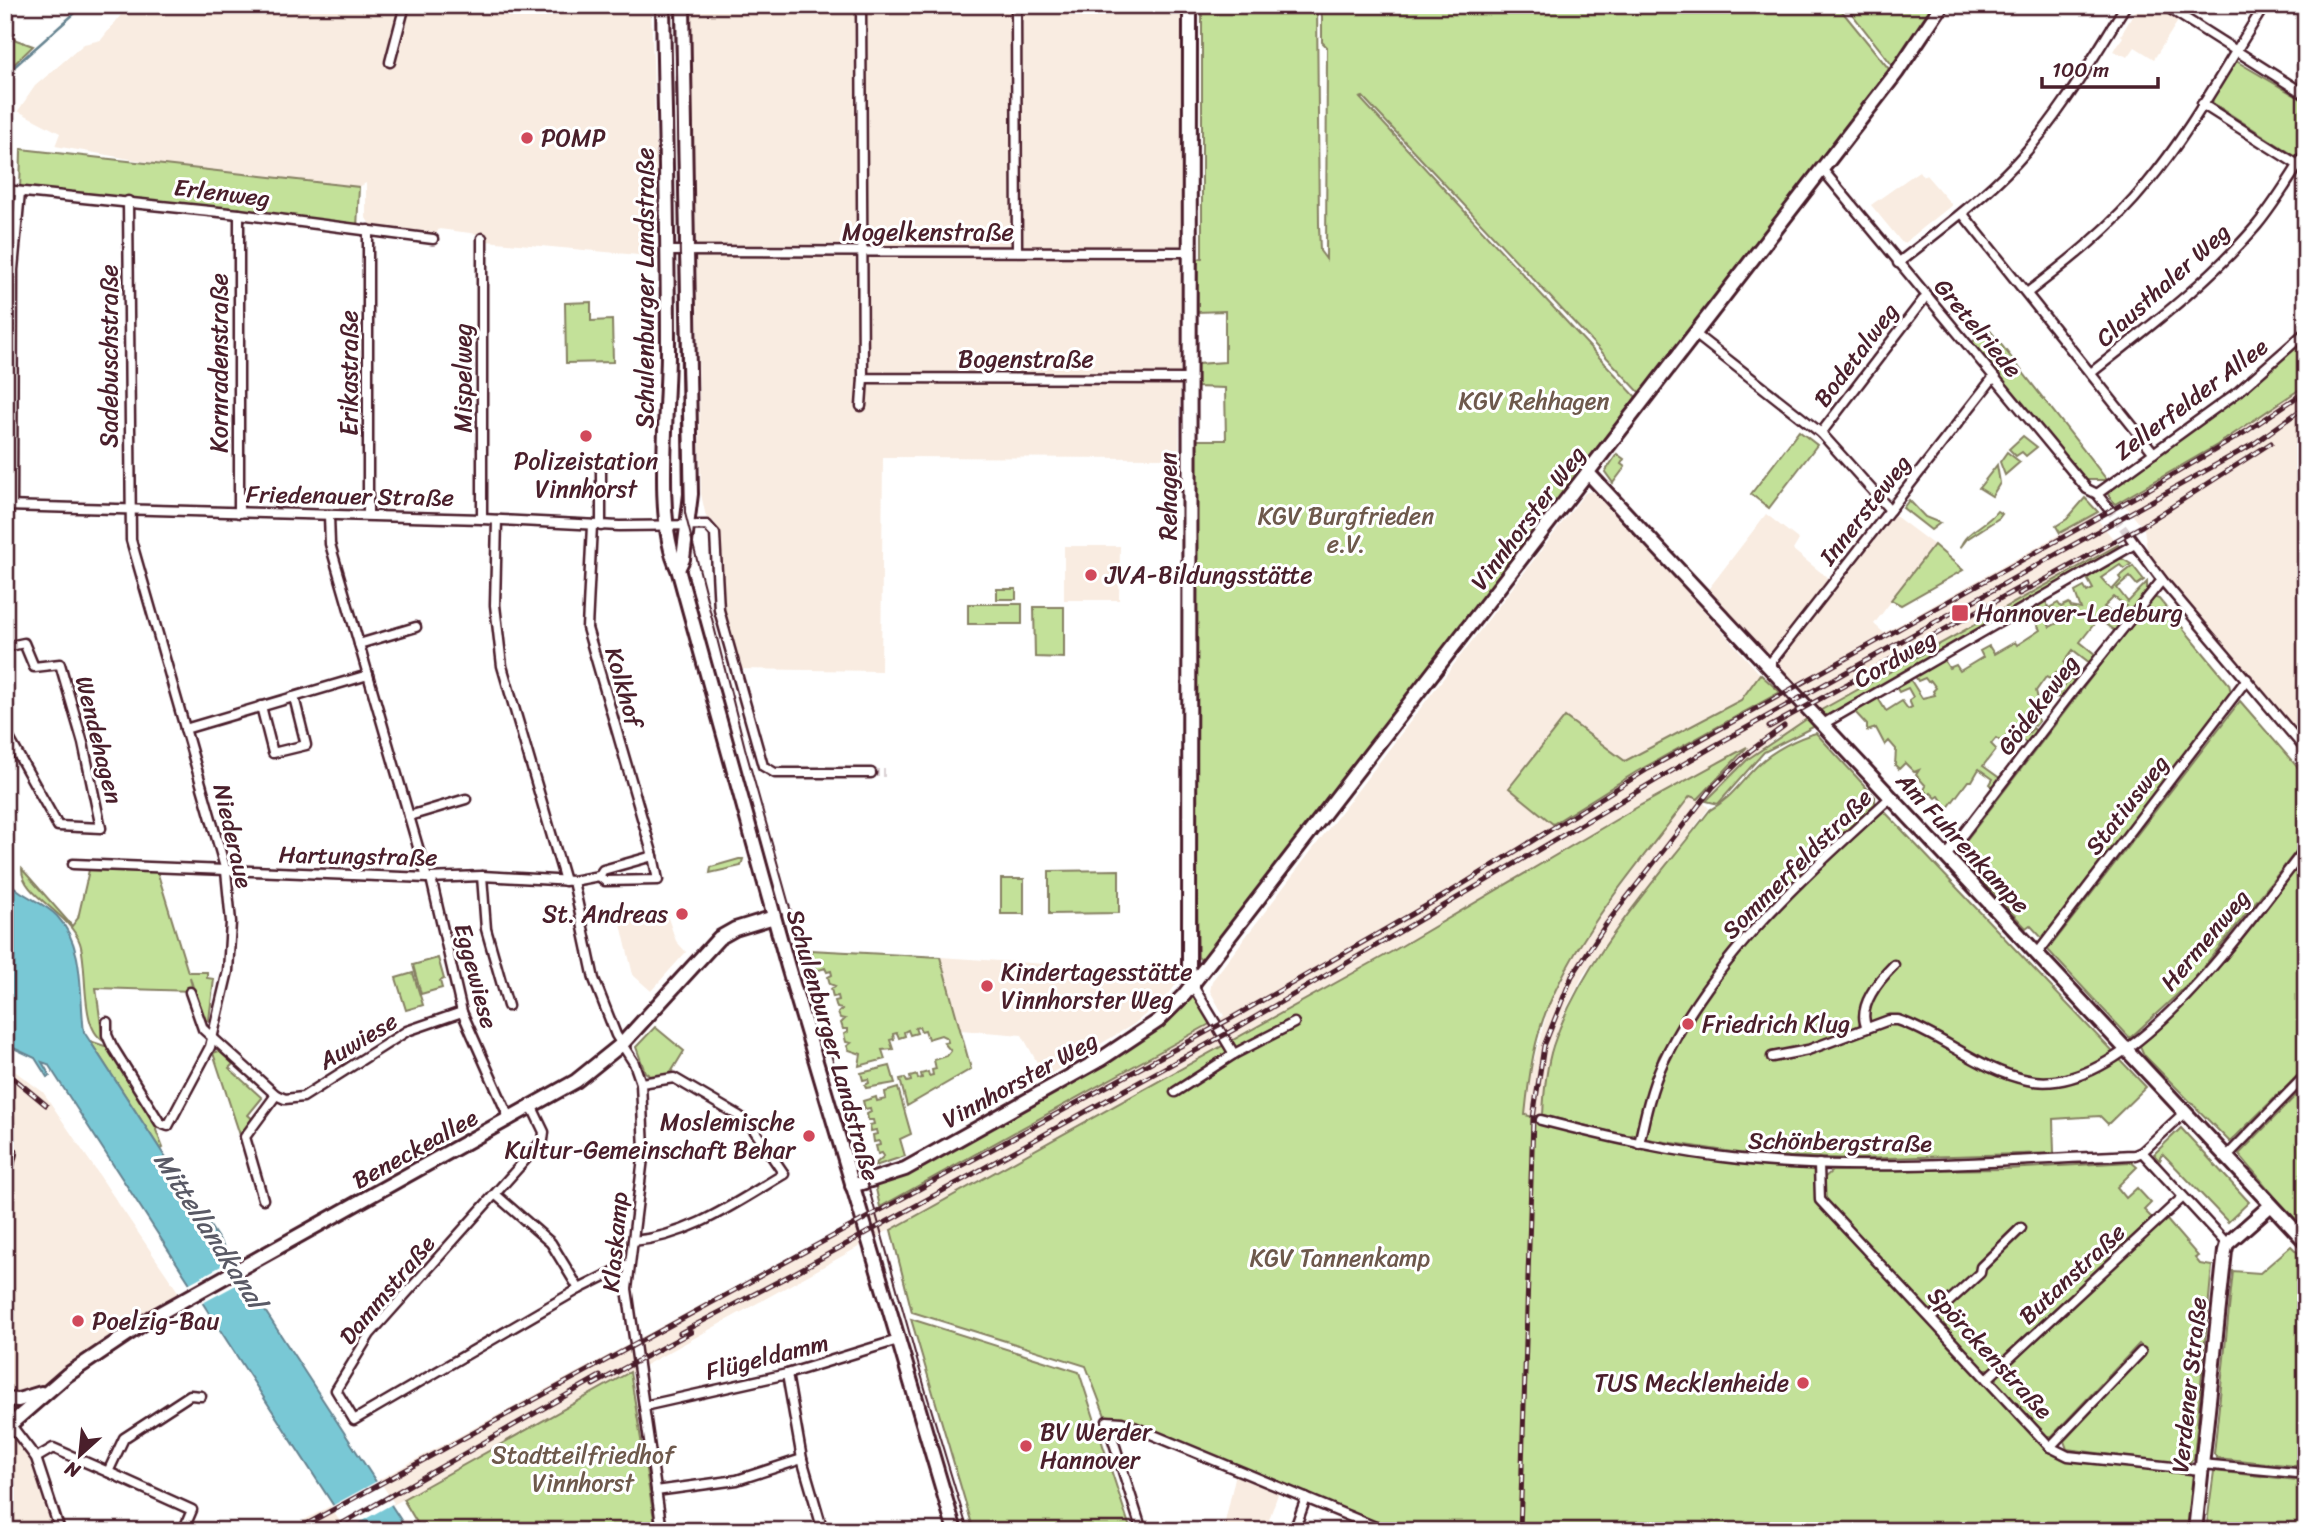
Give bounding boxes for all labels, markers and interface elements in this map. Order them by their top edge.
scale bar [2042,46,2157,90]
text: 100 m [2052,51,2109,89]
place label: POMP [541,117,606,159]
marker: POMP [519,130,535,146]
street label: Schulenburger Landstraße [624,148,666,428]
street label: Erlenweg [172,166,272,220]
street label: Mogelkenstraße [842,211,1014,253]
street label: Clausthaler Weg [2086,212,2240,358]
street label: Sadebuschstraße [88,264,130,448]
street label: Gretelriede [1923,268,2033,388]
street label: Kornradenstraße [198,273,240,453]
street label: Bodetalweg [1802,293,1910,417]
street label: Erikastraße [328,310,370,436]
street label: Mispelweg [442,323,484,433]
street label: Zellerfelder Allee [2105,326,2278,471]
street label: Bogenstraße [958,338,1094,380]
park label: KGV Rehhagen [1459,380,1609,422]
marker: Polizeistation Vinnhorst [578,428,594,444]
street label: Vinnhorster Weg [1459,436,1597,600]
place label: Polizeistation Vinnhorst [514,440,658,510]
street label: Innersteweg [1807,445,1922,576]
street label: Rehagen [1147,452,1189,540]
street label: Friedenauer Straße [246,473,454,519]
park label: KGV Burgfrieden e.V. [1258,495,1434,565]
place label: JVA-Bildungsstätte [1104,554,1312,596]
marker: JVA-Bildungsstätte [1083,567,1099,583]
place label: Hannover-Ledeburg [1976,592,2183,634]
marker: Hannover-Ledeburg [1950,603,1970,623]
street label: Cordweg [1845,618,1945,700]
street label: Kolkhof [593,642,656,735]
street label: Gödekeweg [1986,645,2090,765]
street label: Wendehagen [63,671,135,809]
street label: Statiusweg [2074,745,2180,865]
street label: Am Fuhrenkampe [1885,761,2041,924]
street label: Sommerfeldstraße [1711,778,1883,950]
street label: Niederaue [201,780,265,893]
street label: Hartungstraße [278,834,438,878]
street label: Hermenweg [2149,879,2261,1001]
place label: St. Andreas [542,893,668,935]
street label: Schulenburger Landstraße [774,904,892,1186]
marker: St. Andreas [674,906,690,922]
street label: Eggewiese [442,918,510,1034]
place label: Kindertagesstätte Vinnhorster Weg [1001,951,1193,1021]
marker: Kindertagesstätte Vinnhorster Weg [979,978,995,994]
street label: Auwiese [309,1001,406,1082]
place label: Friedrich Klug [1702,1003,1850,1045]
marker: Friedrich Klug [1680,1016,1696,1032]
street label: Vinnhorster Weg [934,1020,1106,1140]
street label: Beneckeallee [344,1097,486,1201]
place label: Moslemische Kultur-Gemeinschaft Behar [505,1101,797,1171]
street label: Schönbergstraße [1748,1119,1933,1165]
marker: Moslemische Kultur-Gemeinschaft Behar [801,1128,817,1144]
water label: Mittellandkanal [142,1142,281,1323]
street label: Klaskamp [590,1190,640,1294]
street label: Butanstraße [2008,1213,2136,1335]
street label: Dammstraße [328,1225,446,1355]
park label: KGV Tannenkamp [1250,1237,1431,1279]
street label: Spörckenstraße [1917,1276,2064,1430]
street label: Verdener Straße [2159,1295,2219,1475]
place label: Poelzig-Bau [92,1300,219,1342]
marker: Poelzig-Bau [70,1313,86,1329]
street label: Flügeldamm [701,1321,833,1393]
place label: TUS Mecklenheide [1594,1362,1789,1404]
marker: TUS Mecklenheide [1795,1375,1811,1391]
place label: BV Werder Hannover [1040,1411,1153,1481]
north arrow [46,1420,116,1490]
park label: Stadtteilfriedhof Vinnhorst [492,1434,677,1504]
marker: BV Werder Hannover [1018,1438,1034,1454]
text: N [58,1452,87,1488]

